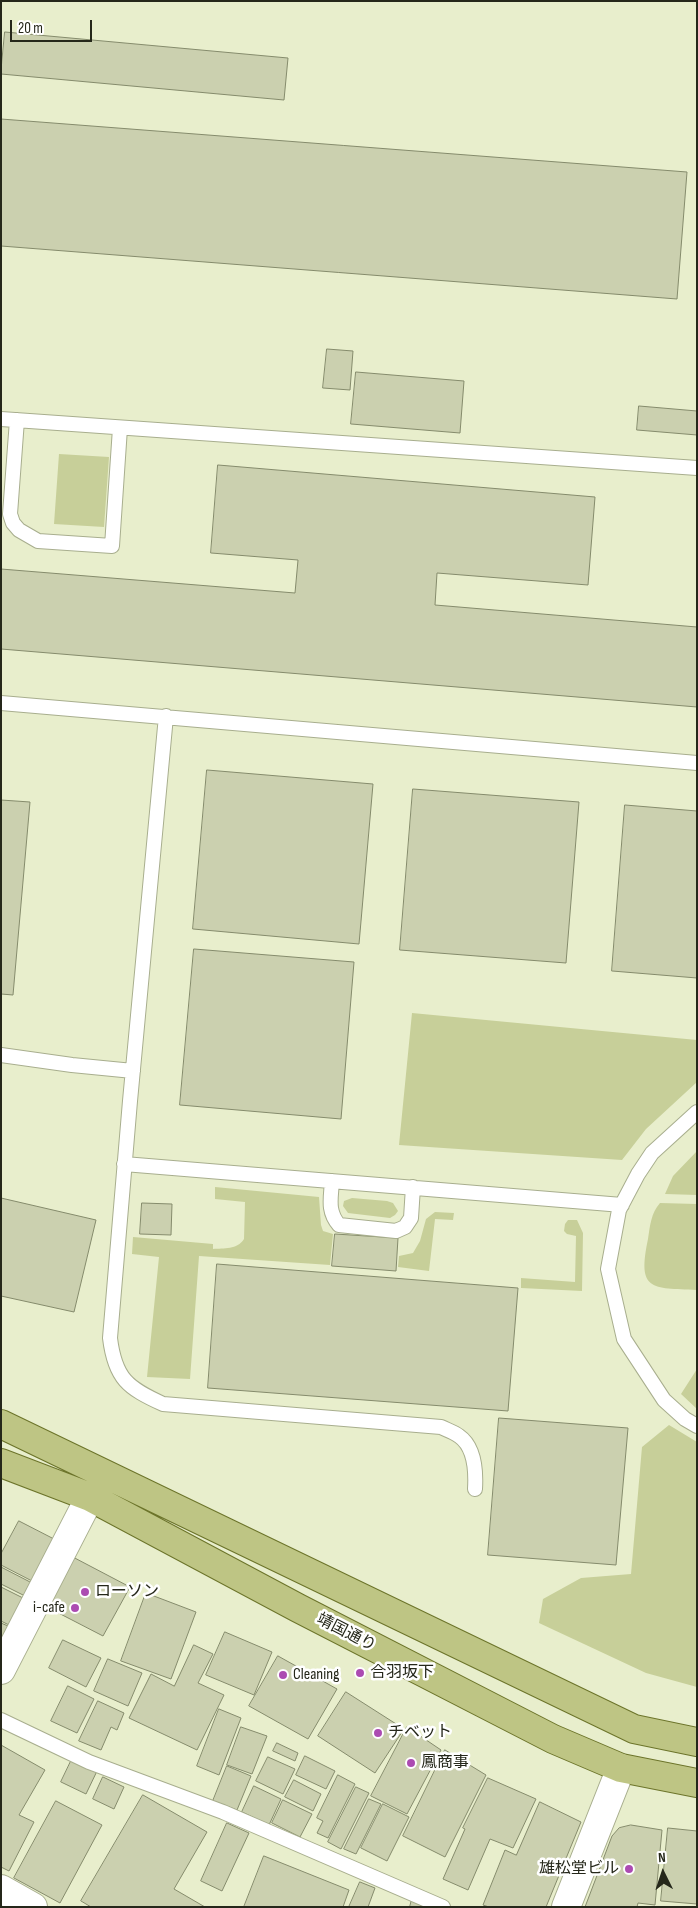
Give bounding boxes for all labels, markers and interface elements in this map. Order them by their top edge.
scale bar [12,10,95,42]
text: 20 m [18,19,43,38]
place label: ローソン [95,1582,159,1602]
marker: ローソン [79,1586,91,1598]
place label: i-cafe [33,1598,65,1618]
marker: i-cafe [69,1602,81,1614]
street label: 靖国通り [313,1610,379,1656]
place label: 合羽坂下 [370,1663,434,1683]
place label: Cleaning [293,1665,339,1685]
marker: 合羽坂下 [354,1667,366,1679]
marker: Cleaning [277,1669,289,1681]
place label: チベット [388,1723,452,1743]
marker: チベット [372,1727,384,1739]
place label: 鳳商事 [421,1753,469,1773]
marker: 鳳商事 [405,1757,417,1769]
north arrow [638,1848,688,1898]
text: N [658,1849,666,1866]
place label: 雄松堂ビル [539,1859,619,1879]
marker: 雄松堂ビル [623,1863,635,1875]

